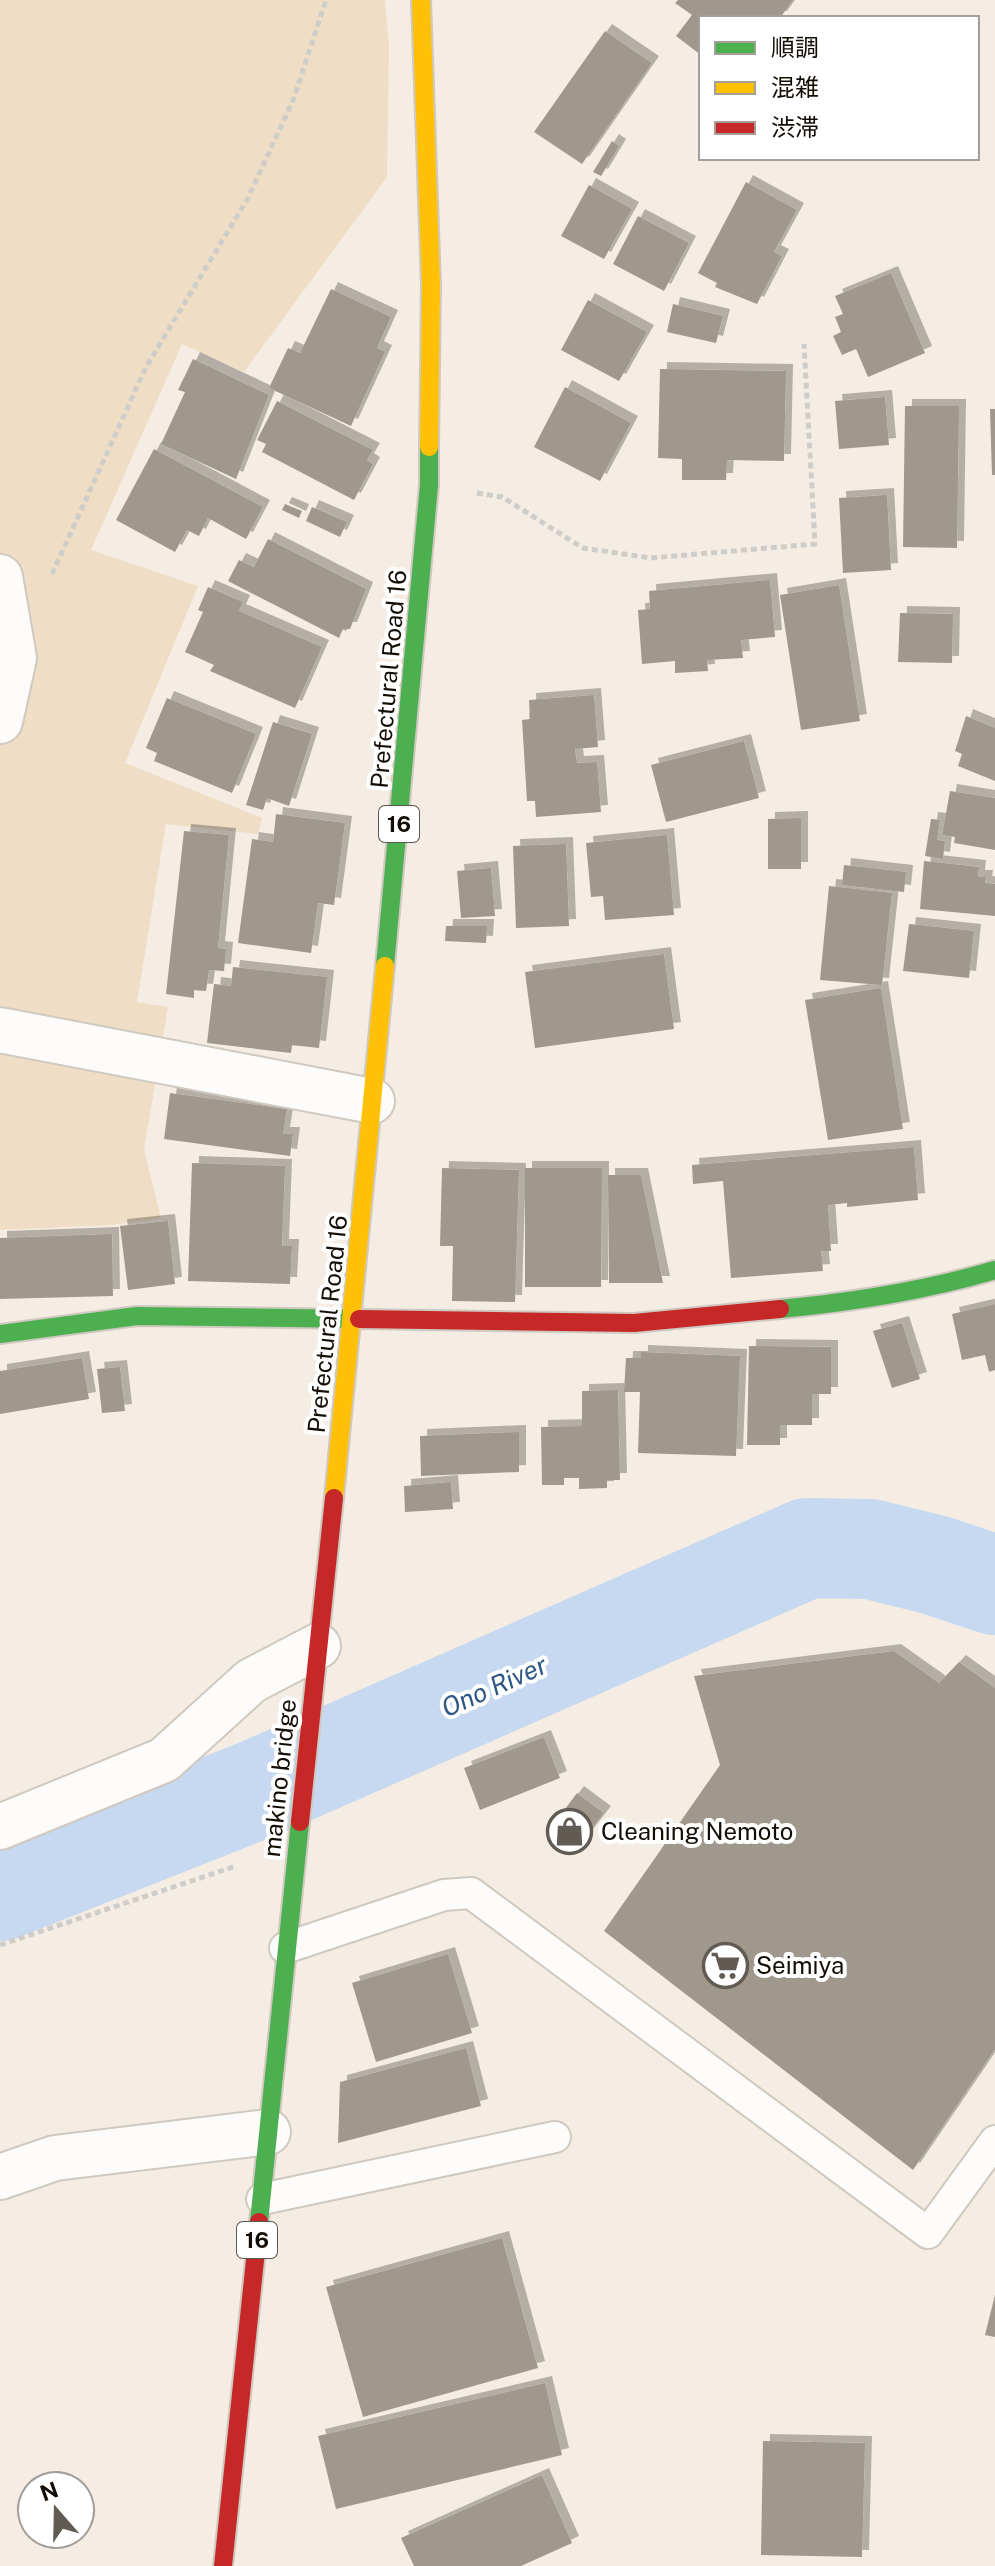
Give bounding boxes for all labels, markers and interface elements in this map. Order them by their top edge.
legend [699,16,979,160]
text: 順調 [771,33,819,61]
text: 混雑 [771,73,819,101]
text: 渋滞 [771,113,819,141]
street label: Prefectural Road 16 [365,569,411,789]
road number: 16 [379,806,419,842]
street label: Prefectural Road 16 [302,1214,352,1434]
water label: Ono River [436,1649,552,1723]
street label: makino bridge [257,1698,301,1858]
shop icon: Cleaning Nemoto [546,1807,594,1855]
place label: Cleaning Nemoto [601,1817,793,1845]
supermarket icon: Seimiya [701,1941,749,1989]
place label: Seimiya [756,1951,844,1979]
road number: 16 [237,2222,277,2258]
north arrow [16,2470,96,2550]
text: N [37,2476,62,2506]

